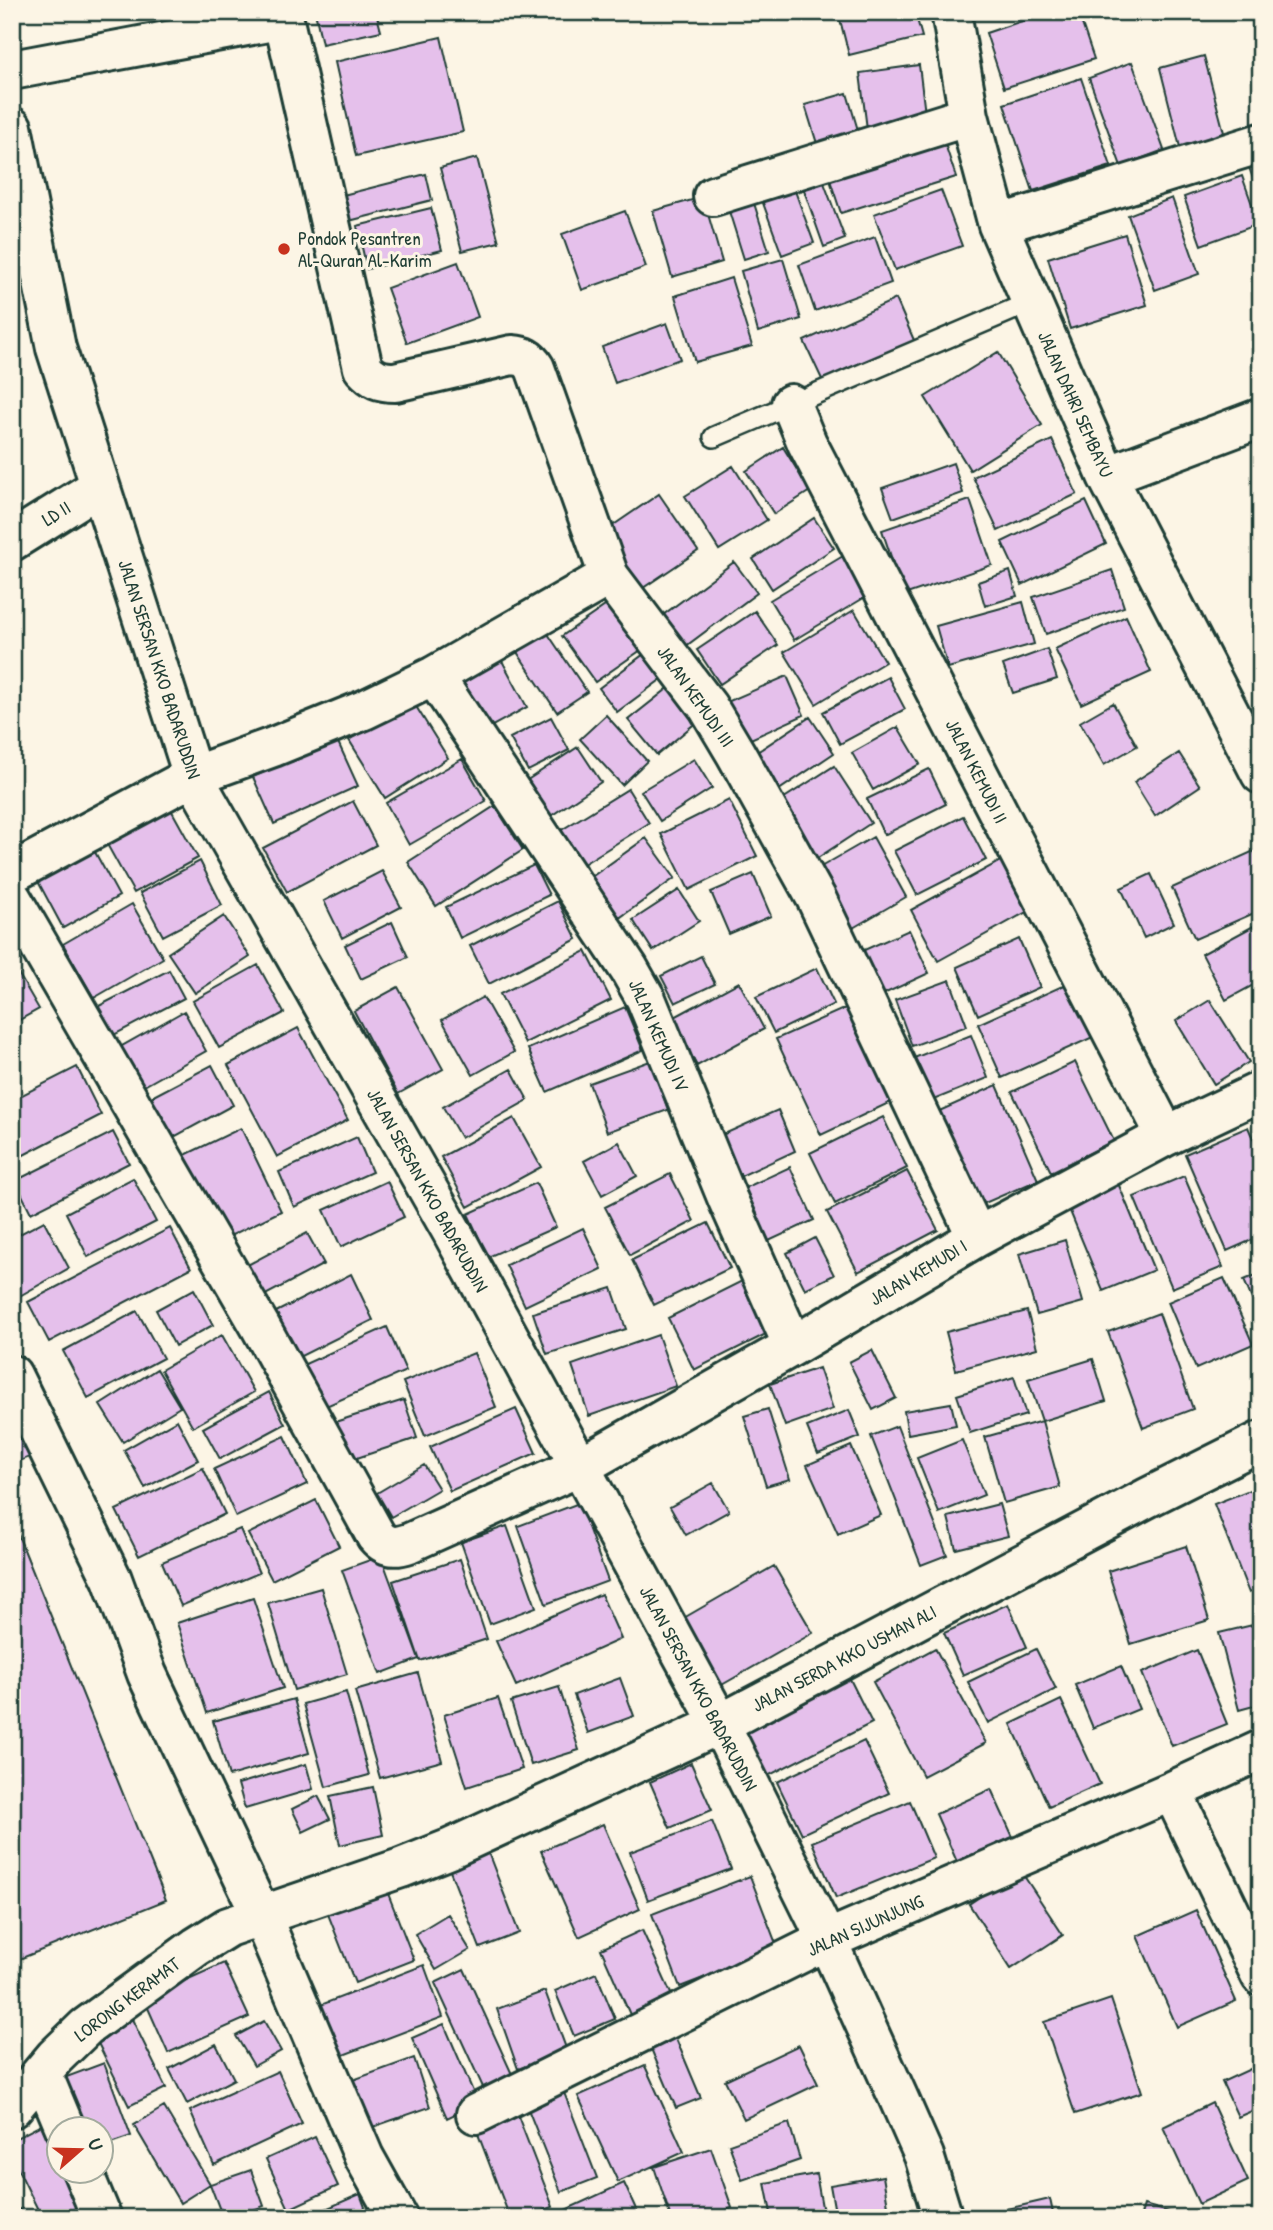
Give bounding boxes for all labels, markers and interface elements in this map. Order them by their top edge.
place label: Pondok Pesantren Al-Quran Al-Karim [298,225,432,273]
marker: Pondok Pesantren Al-Quran Al-Karim [276,241,292,257]
street label: JALAN DAHRI SEMBAYU [1032,327,1120,481]
street label: LD II [37,494,75,532]
street label: JALAN SERSAN KKO BADARUDDIN [112,556,208,782]
street label: JALAN KEMUDI III [651,640,741,752]
street label: JALAN KEMUDI II [940,714,1014,828]
street label: JALAN KEMUDI IV [623,975,695,1095]
street label: JALAN SERSAN KKO BADARUDDIN [361,1084,495,1296]
street label: JALAN KEMUDI I [864,1233,972,1311]
street label: JALAN SERSAN KKO BADARUDDIN [634,1581,764,1795]
street label: JALAN SERDA KKO USMAN ALI [747,1598,941,1718]
street label: JALAN SIJUNJUNG [803,1888,927,1962]
street label: LORONG KERAMAT [69,1950,186,2047]
north arrow [46,2114,116,2184]
text: U [82,2135,110,2154]

